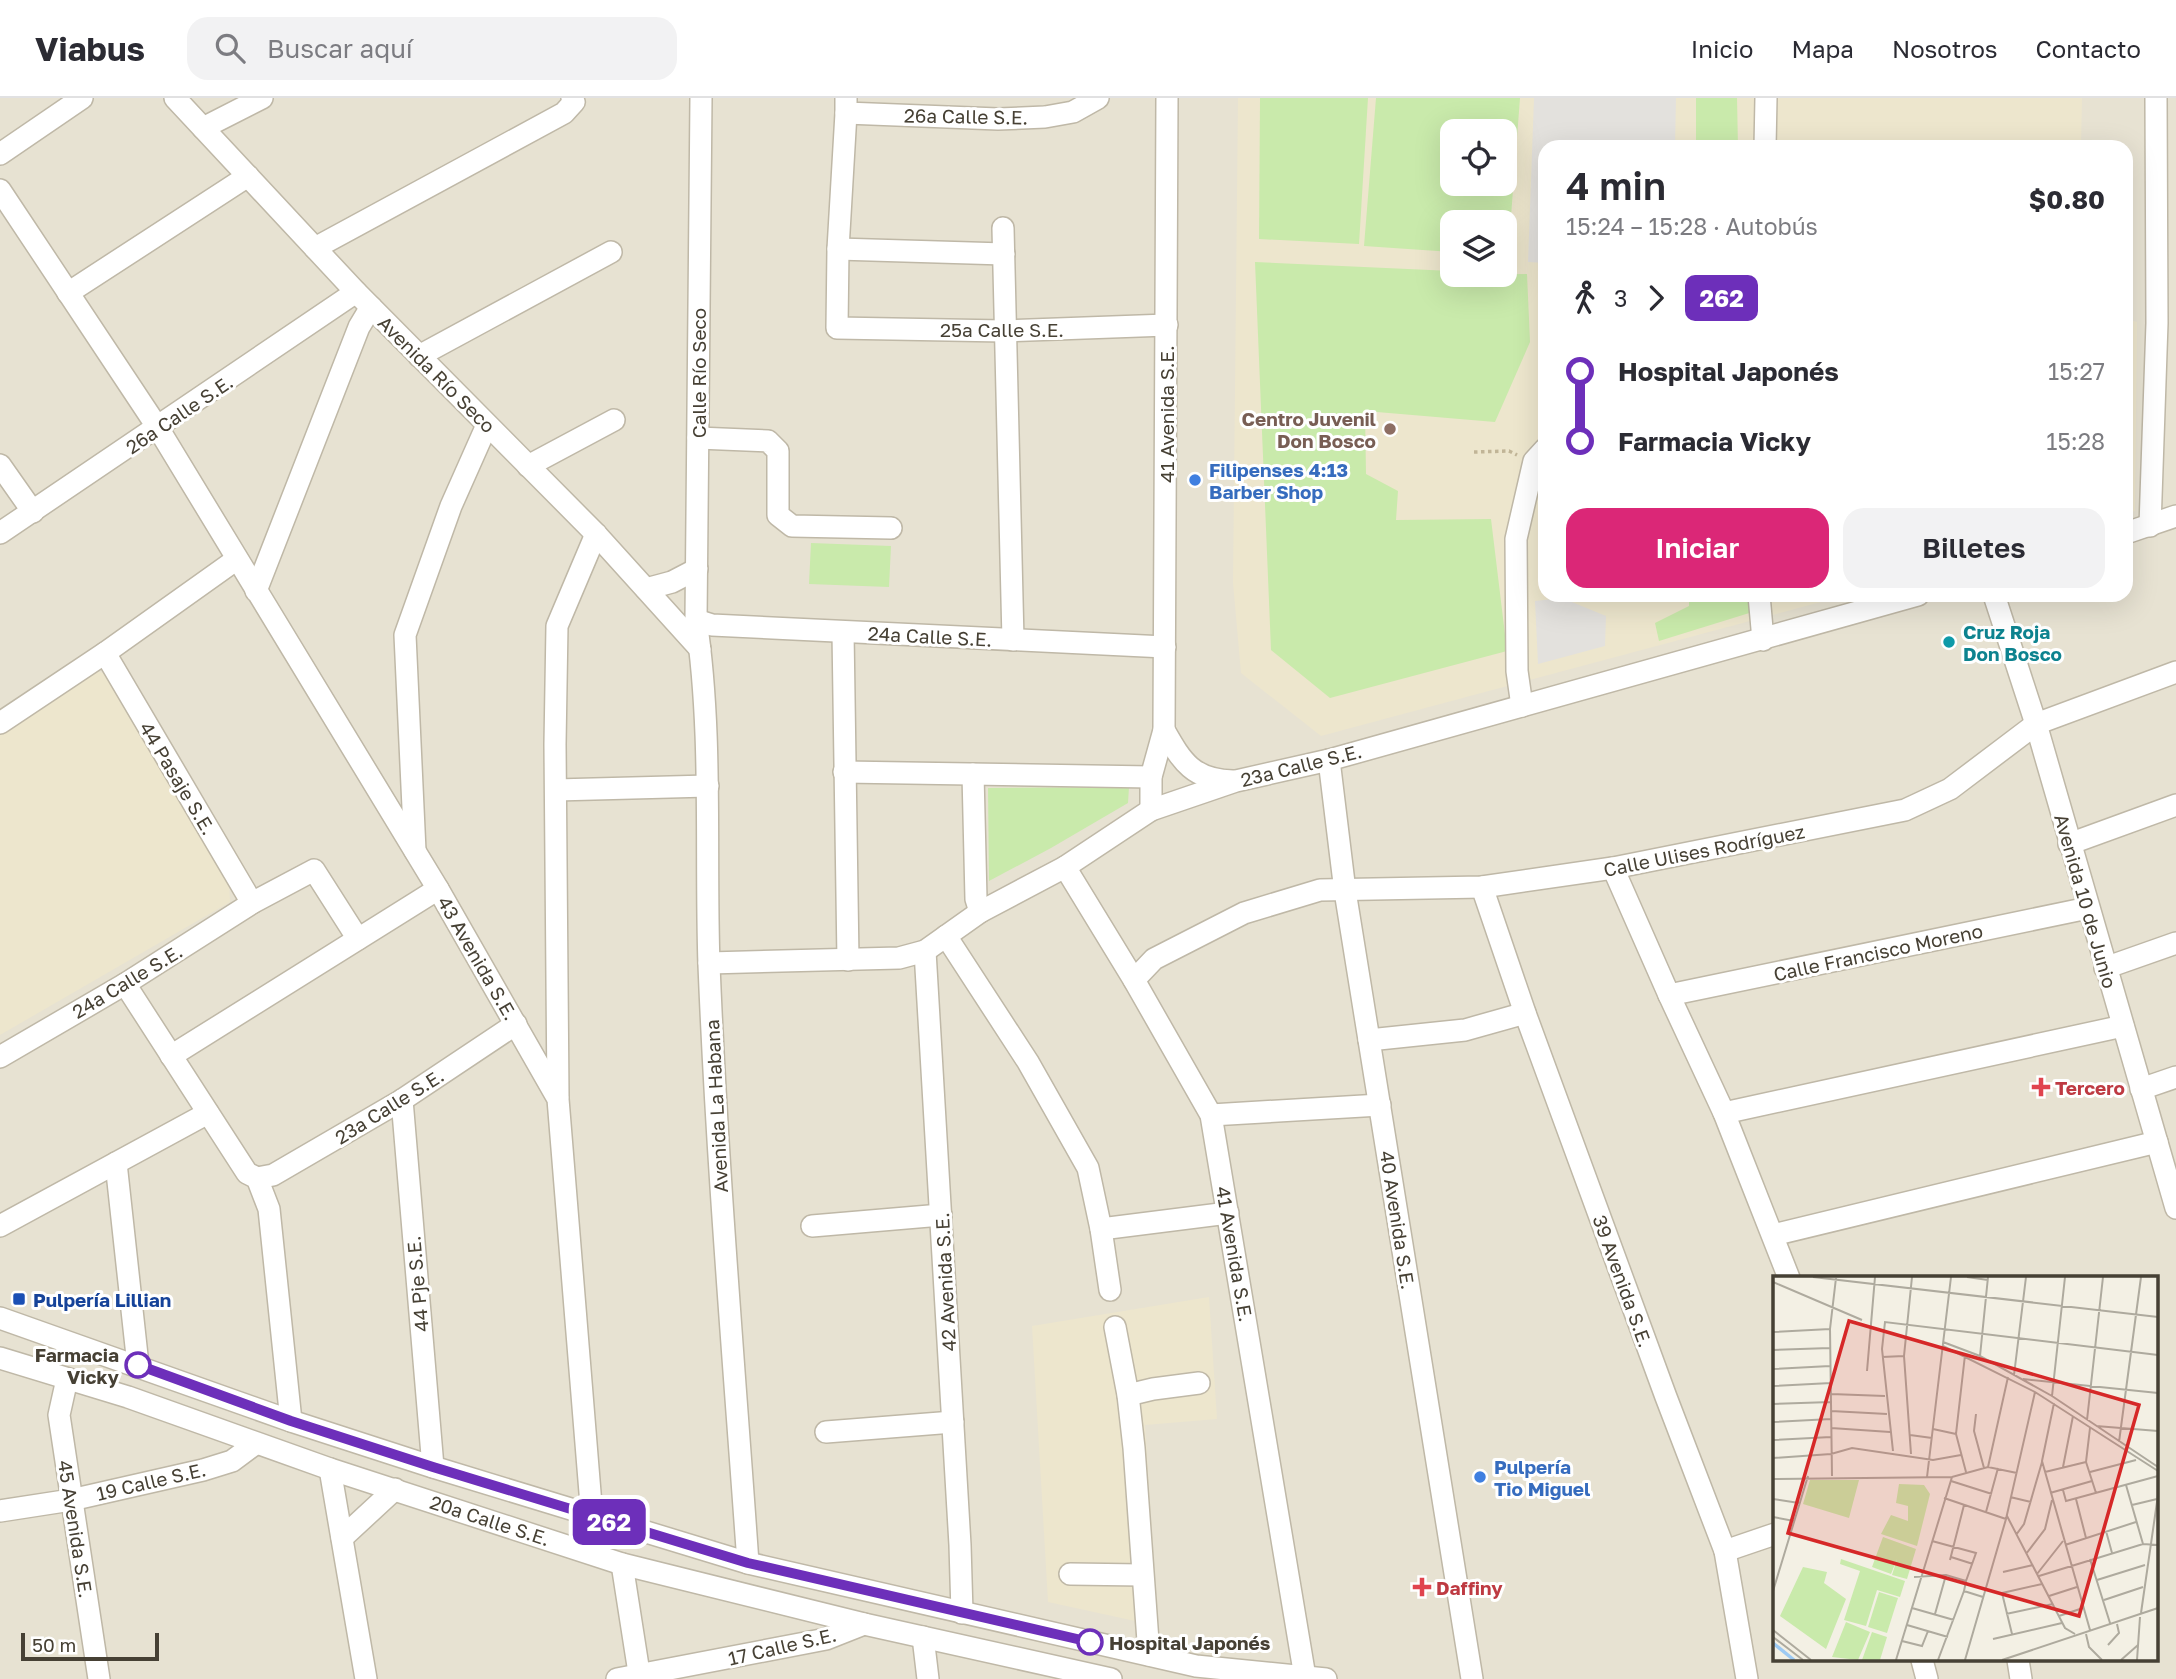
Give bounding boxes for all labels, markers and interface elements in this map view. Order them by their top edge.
search box [187,17,677,80]
text: Viabus [35,29,145,68]
icon: search [211,29,249,67]
text: Buscar aquí [267,33,413,64]
text: Inicio [1691,34,1753,63]
text: Mapa [1791,34,1854,63]
text: Nosotros [1892,34,1998,63]
text: Contacto [2036,34,2141,63]
street label: 26a Calle S.E. [904,103,1028,129]
map controls [1440,119,1517,287]
button: locate [1440,119,1517,196]
text: 4 min [1566,163,1666,208]
text: $0.80 [2029,184,2105,215]
button: layers [1440,210,1517,287]
text: 15:24 – 15:28 · Autobús [1566,212,1818,240]
icon: walk [1566,279,1604,317]
icon: forward [1637,279,1675,317]
text: 262 [1699,283,1744,312]
text: 3 [1614,284,1627,312]
street label: Calle Río Seco [687,308,710,438]
street label: Avenida Río Seco [374,311,500,437]
street label: 25a Calle S.E. [940,318,1064,341]
street label: 41 Avenida S.E. [1155,345,1178,483]
text: Hospital Japonés [1618,356,1839,387]
text: 15:27 [2048,357,2105,385]
street label: 26a Calle S.E. [121,370,237,458]
place label: Centro Juvenil Don Bosco [1241,407,1376,452]
marker: Centro Juvenil Don Bosco [1382,421,1398,437]
text: Farmacia Vicky [1618,426,1811,457]
text: 15:28 [2046,427,2105,455]
place label: Filipenses 4:13 Barber Shop [1209,458,1348,503]
marker: Filipenses 4:13 Barber Shop [1187,472,1203,488]
button: Iniciar [1566,508,1829,588]
button: Billetes [1843,508,2105,588]
place label: Cruz Roja Don Bosco [1963,620,2062,665]
street label: 24a Calle S.E. [867,621,993,651]
marker: Cruz Roja Don Bosco [1941,634,1957,650]
street label: 44 Pasaje S.E. [135,717,221,839]
street label: 23a Calle S.E. [1238,739,1364,791]
street label: Avenida 10 de Junio [2050,811,2122,991]
street label: Calle Ulises Rodríguez [1601,819,1807,881]
street label: 43 Avenida S.E. [433,892,523,1024]
street label: Calle Francisco Moreno [1771,919,1985,985]
street label: 24a Calle S.E. [68,939,186,1023]
street label: Avenida La Habana [700,1019,732,1193]
street label: 23a Calle S.E. [330,1063,448,1149]
place label: Tercero [2055,1076,2125,1099]
marker: Tercero [2033,1079,2049,1095]
street label: 40 Avenida S.E. [1376,1149,1420,1291]
street label: 41 Avenida S.E. [1212,1184,1258,1324]
street label: 42 Avenida S.E. [930,1212,960,1352]
street label: 39 Avenida S.E. [1588,1212,1658,1350]
street label: 44 Pje S.E. [401,1235,433,1333]
inset map [1773,1276,2158,1662]
place label: Pulpería Lillian [33,1288,171,1311]
marker: Pulpería Lillian [11,1291,27,1307]
place label: Farmacia Vicky [35,1343,120,1388]
marker: Farmacia Vicky [125,1352,151,1378]
place label: Pulpería Tio Miguel [1494,1455,1590,1500]
street label: 19 Calle S.E. [94,1457,208,1505]
street label: 45 Avenida S.E. [54,1458,98,1600]
marker: Pulpería Tio Miguel [1472,1469,1488,1485]
street label: 20a Calle S.E. [427,1490,553,1550]
line badge: 262 [569,1499,649,1545]
text: 262 [587,1507,631,1536]
place label: Daffiny [1436,1576,1503,1599]
marker: Daffiny [1414,1579,1430,1595]
street label: 17 Calle S.E. [726,1622,838,1670]
marker: Hospital Japonés [1077,1629,1103,1655]
scale bar [21,1630,159,1662]
place label: Hospital Japonés [1109,1631,1271,1654]
text: 50 m [32,1633,76,1656]

